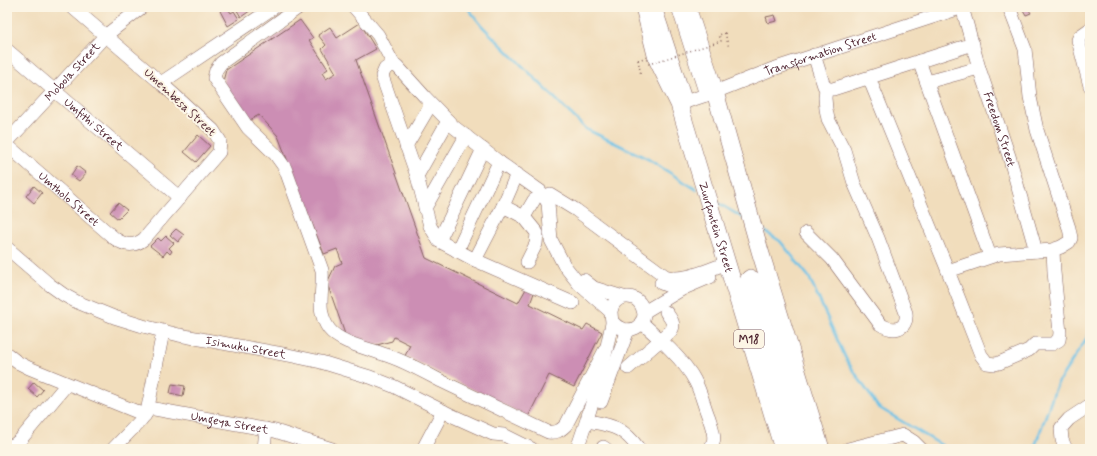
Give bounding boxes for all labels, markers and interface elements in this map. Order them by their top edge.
street label: Transformation Street [762,29,879,80]
street label: Mobola Street [42,39,104,105]
street label: Umembesa Street [140,65,219,141]
street label: Freedom Street [979,90,1019,169]
street label: Umfithi Street [60,95,126,155]
street label: Umtholo Street [34,169,103,231]
street label: Zuurfontein Street [694,180,736,275]
road number: M18 [734,330,764,348]
street label: Isimuku Street [204,333,287,363]
street label: Umgeya Street [189,409,270,439]

